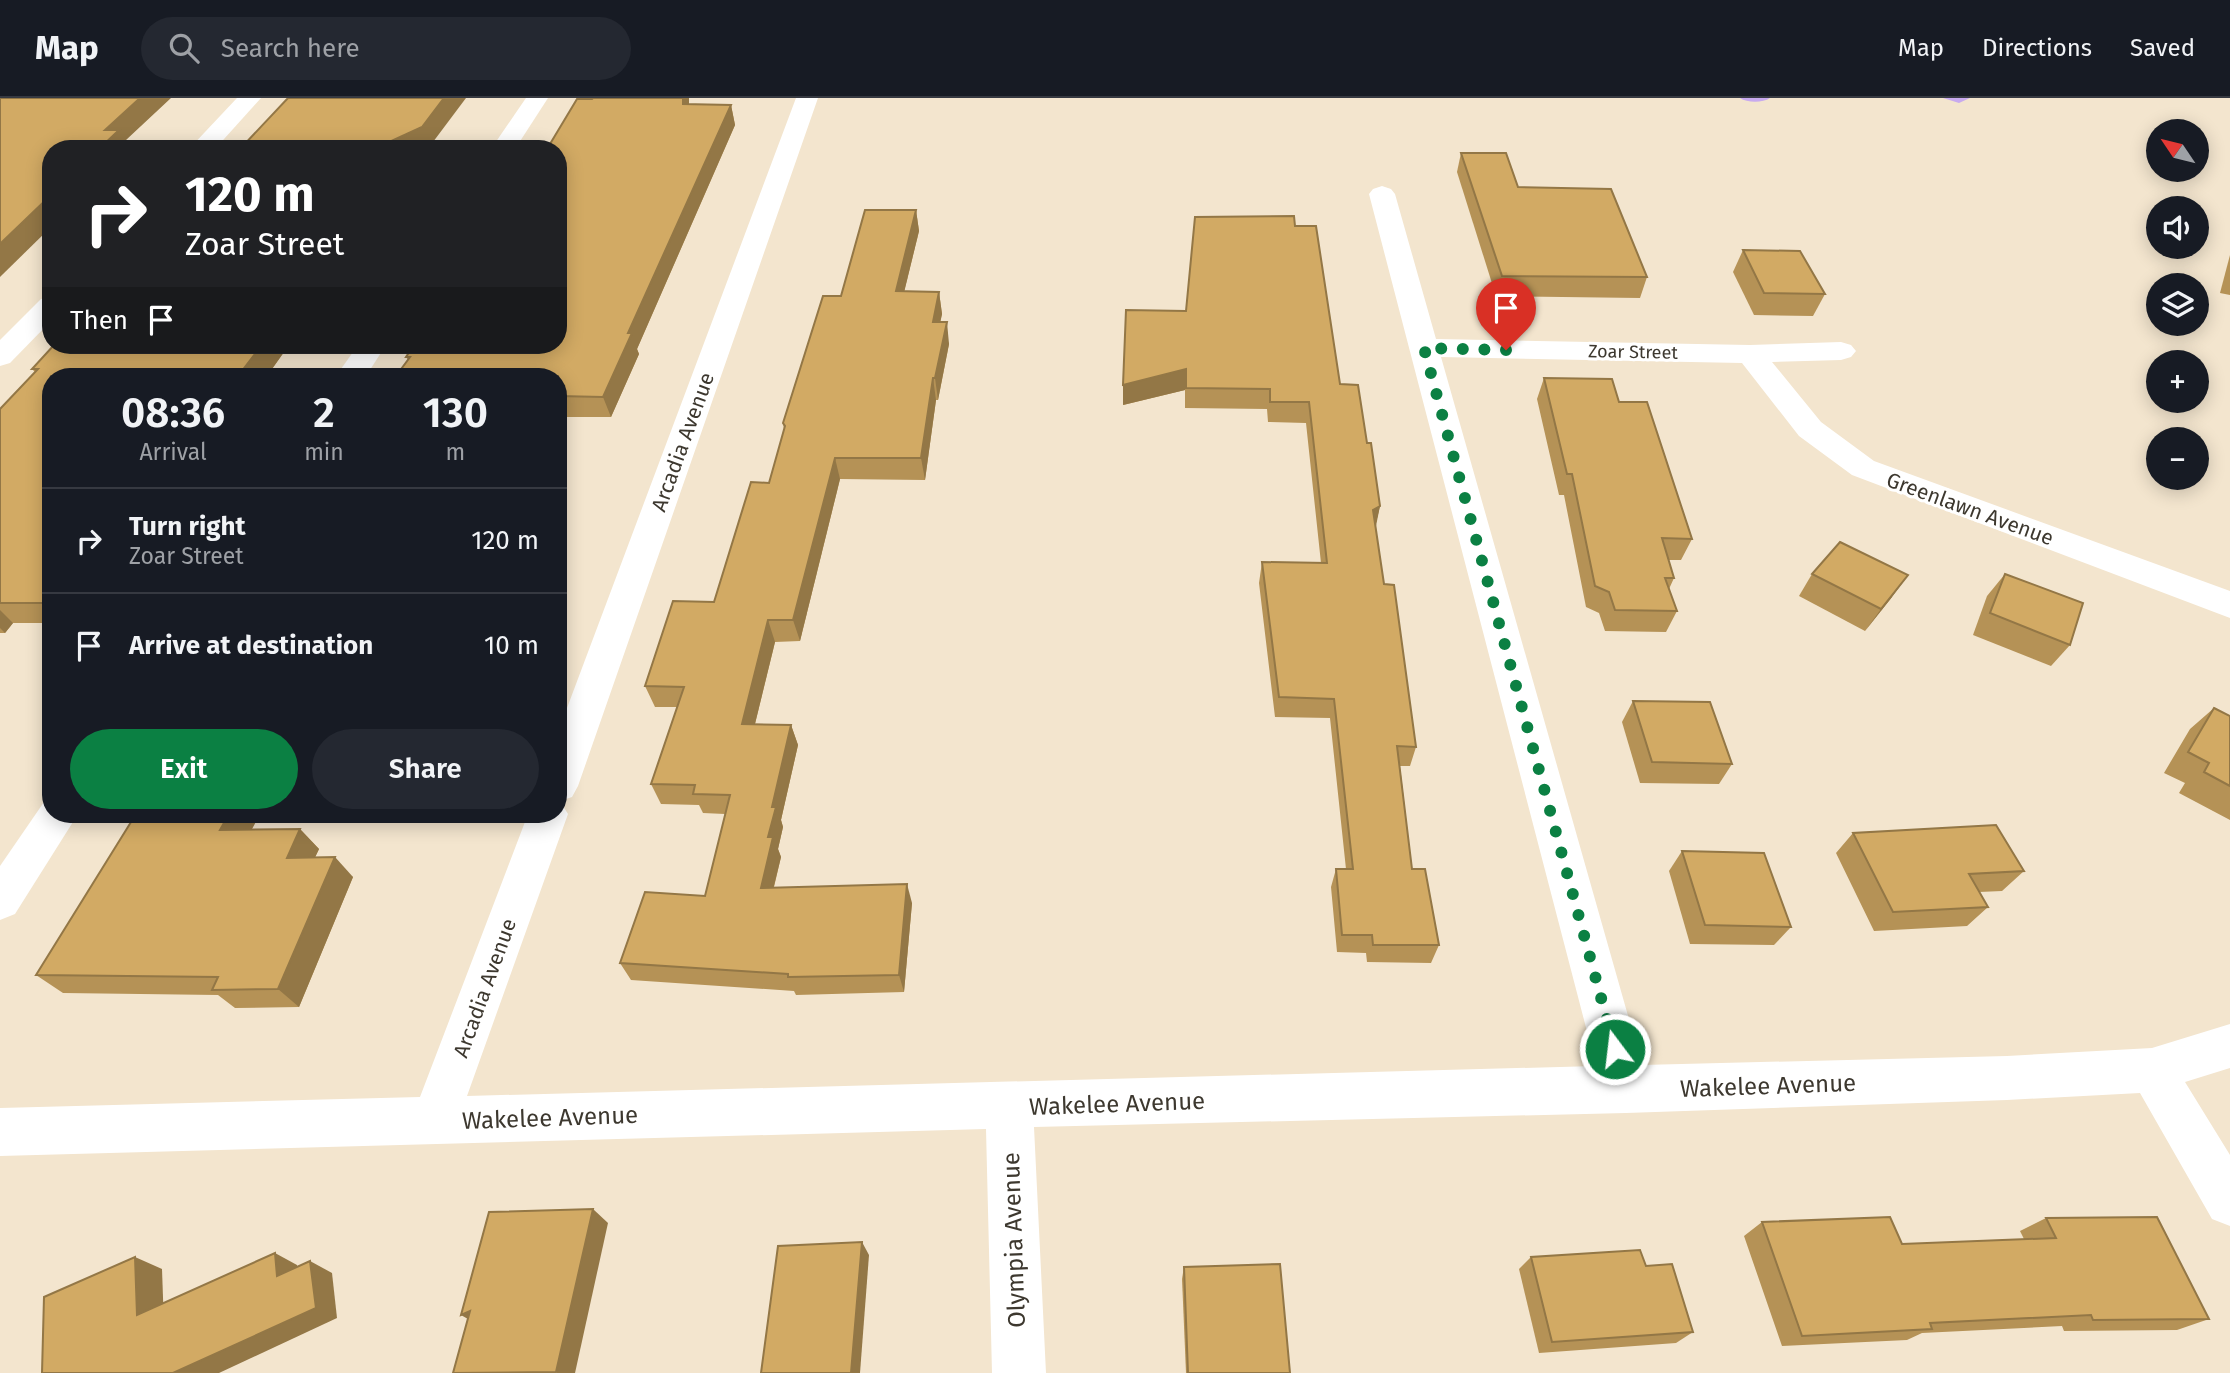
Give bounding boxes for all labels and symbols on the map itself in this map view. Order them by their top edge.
north arrow [2146,119,2208,182]
pin [1476,278,1536,350]
street label: Zoar Street [1588,340,1679,364]
street label: Arcadia Avenue [646,369,720,515]
street label: Greenlawn Avenue [1883,467,2057,551]
street label: Arcadia Avenue [448,915,522,1061]
position arrow [1578,1012,1652,1086]
street label: Wakelee Avenue [1679,1069,1857,1103]
street label: Wakelee Avenue [1028,1087,1206,1121]
street label: Wakelee Avenue [461,1101,639,1135]
street label: Olympia Avenue [997,1152,1031,1328]

